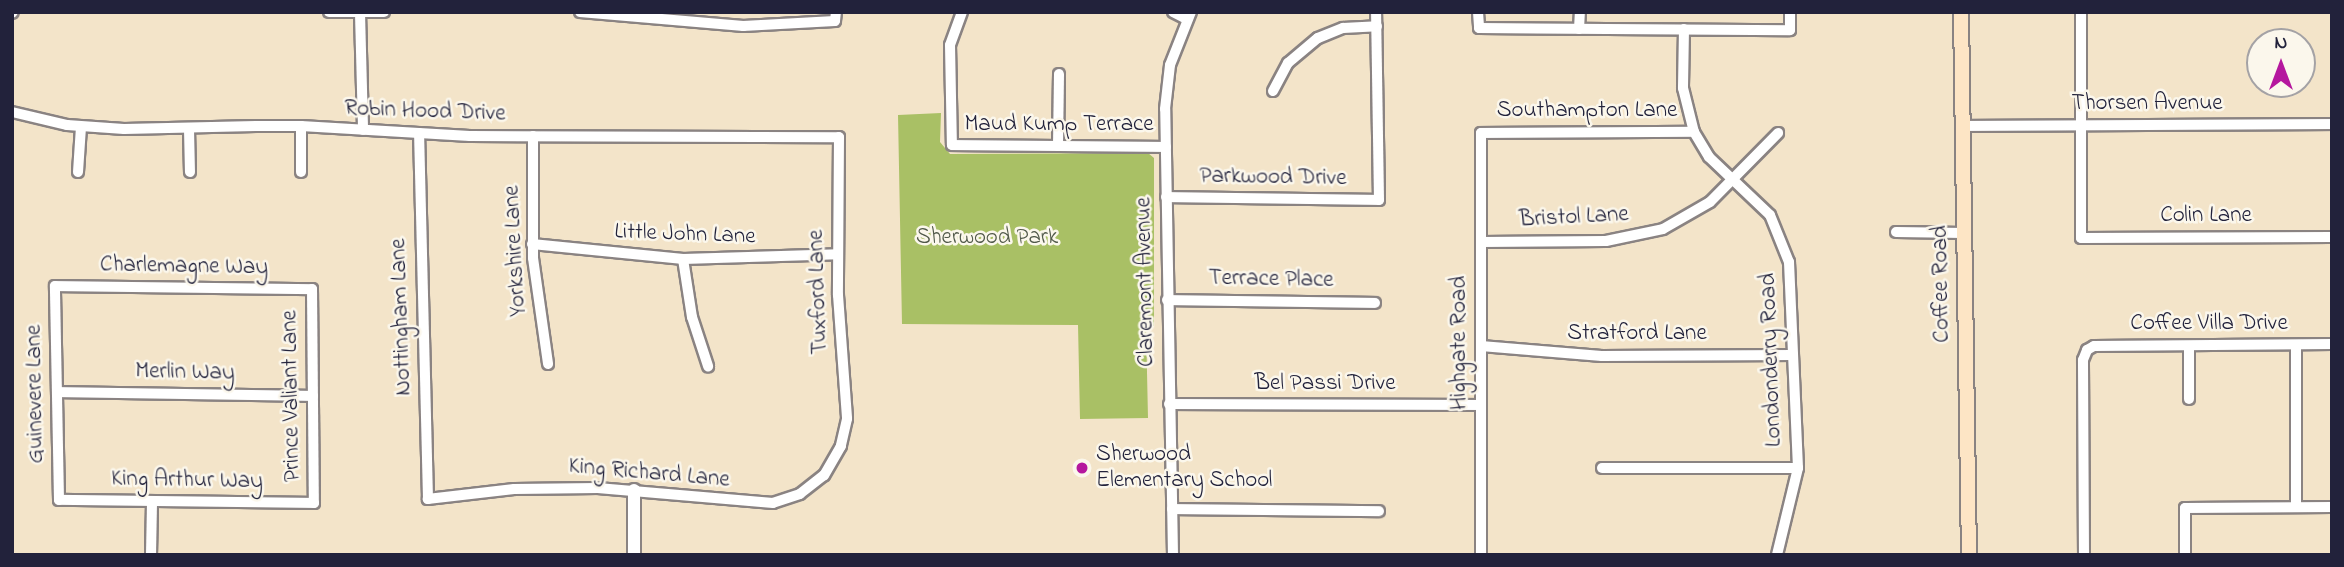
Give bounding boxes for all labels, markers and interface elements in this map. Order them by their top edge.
north arrow [2246,28,2316,98]
text: N [2275,30,2287,57]
street label: Thorsen Avenue [2071,90,2223,118]
street label: Robin Hood Drive [344,95,506,129]
street label: Southampton Lane [1497,97,1677,125]
street label: Maud Kump Terrace [964,111,1154,139]
street label: Parkwood Drive [1199,163,1347,193]
street label: Yorkshire Lane [499,185,533,317]
street label: Claremont Avenue [1131,197,1161,367]
street label: Bristol Lane [1519,201,1629,235]
street label: Colin Lane [2160,202,2252,230]
street label: Little John Lane [614,219,756,251]
park label: Sherwood Park [916,224,1058,252]
street label: Coffee Road [1927,225,1957,343]
street label: Tuxford Lane [803,229,835,355]
street label: Nottingham Lane [385,238,419,396]
street label: Charlemagne Way [100,252,268,282]
street label: Terrace Place [1208,265,1334,295]
street label: Londonderry Road [1755,273,1789,447]
street label: Highgate Road [1446,276,1474,410]
street label: Prince Valiant Lane [277,310,307,482]
street label: Coffee Villa Drive [2130,310,2288,338]
street label: Stratford Lane [1567,320,1707,348]
street label: Guinevere Lane [21,324,51,464]
street label: Merlin Way [135,358,235,388]
street label: Bel Passi Drive [1254,370,1396,398]
place label: Sherwood Elementary School [1096,441,1272,495]
street label: King Richard Lane [567,453,731,495]
marker: Sherwood Elementary School [1074,460,1090,476]
street label: King Arthur Way [111,466,263,496]

